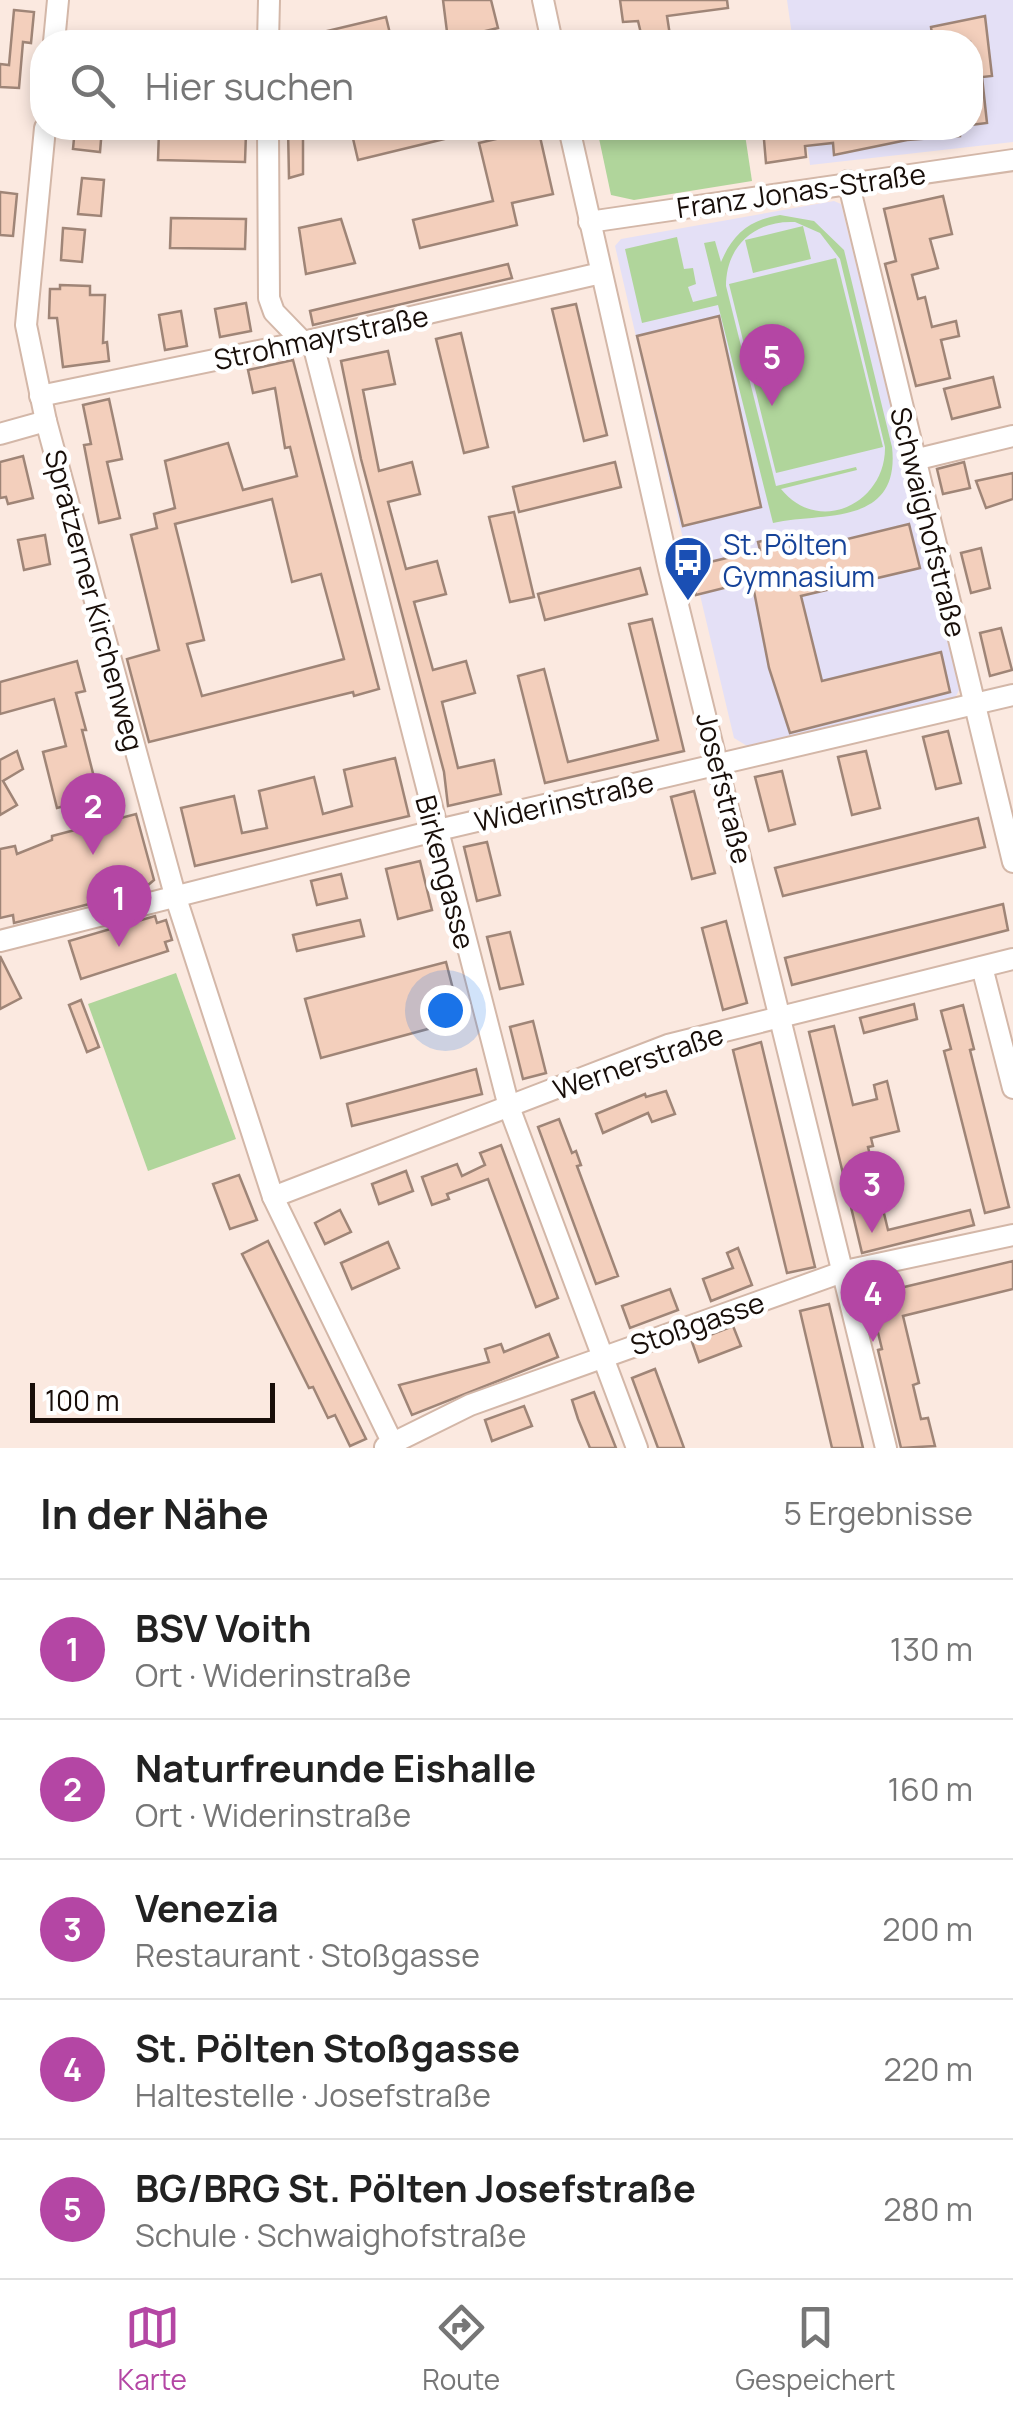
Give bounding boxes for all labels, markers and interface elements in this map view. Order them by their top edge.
search box [30,30,983,140]
icon: search [65,58,120,113]
text: Hier suchen [145,59,354,111]
street label: Franz Jonas-Straße [674,154,928,226]
street label: Strohmayrstraße [210,296,432,378]
pin: 5 [740,324,804,406]
street label: Schwaighofstraße [882,403,976,641]
street label: Spratzerner Kirchenweg [36,445,154,755]
place label: St. Pölten Gymnasium [723,525,875,595]
bus stop icon: St. Pölten Gymnasium [662,534,714,602]
street label: Josefstraße [688,708,762,868]
street label: Widerinstraße [471,762,657,840]
pin: 2 [61,772,126,855]
street label: Birkengasse [407,791,485,953]
pin: 1 [86,864,152,947]
your location [420,985,471,1036]
street label: Wernerstraße [548,1014,728,1108]
pin: 3 [840,1150,904,1233]
pin: 4 [840,1260,906,1342]
street label: Stoßgasse [625,1282,769,1364]
scale bar [30,1378,275,1422]
text: 100 m [45,1381,119,1419]
text: In der Nähe [40,1484,269,1542]
text: 5 Ergebnisse [784,1491,973,1535]
text: BSV Voith [135,1601,312,1653]
text: 1 [65,1627,80,1671]
text: 130 m [890,1627,973,1671]
text: Ort · Widerinstraße [135,1653,411,1697]
text: Naturfreunde Eishalle [135,1741,536,1793]
text: 2 [63,1767,82,1811]
text: 160 m [888,1767,973,1811]
text: Ort · Widerinstraße [135,1793,411,1837]
text: Venezia [135,1881,279,1933]
text: 3 [63,1907,82,1951]
text: 200 m [882,1907,973,1951]
text: Restaurant · Stoßgasse [135,1933,480,1977]
text: St. Pölten Stoßgasse [135,2021,520,2073]
text: 4 [63,2047,82,2091]
text: 220 m [883,2047,973,2091]
text: Haltestelle · Josefstraße [135,2073,491,2117]
text: BG/BRG St. Pölten Josefstraße [135,2161,696,2213]
text: 5 [63,2187,82,2231]
text: 280 m [883,2187,973,2231]
text: Schule · Schwaighofstraße [135,2213,526,2257]
tab: Karte [118,2300,187,2398]
tab: Route [422,2300,500,2398]
tab: Gespeichert [735,2300,895,2398]

